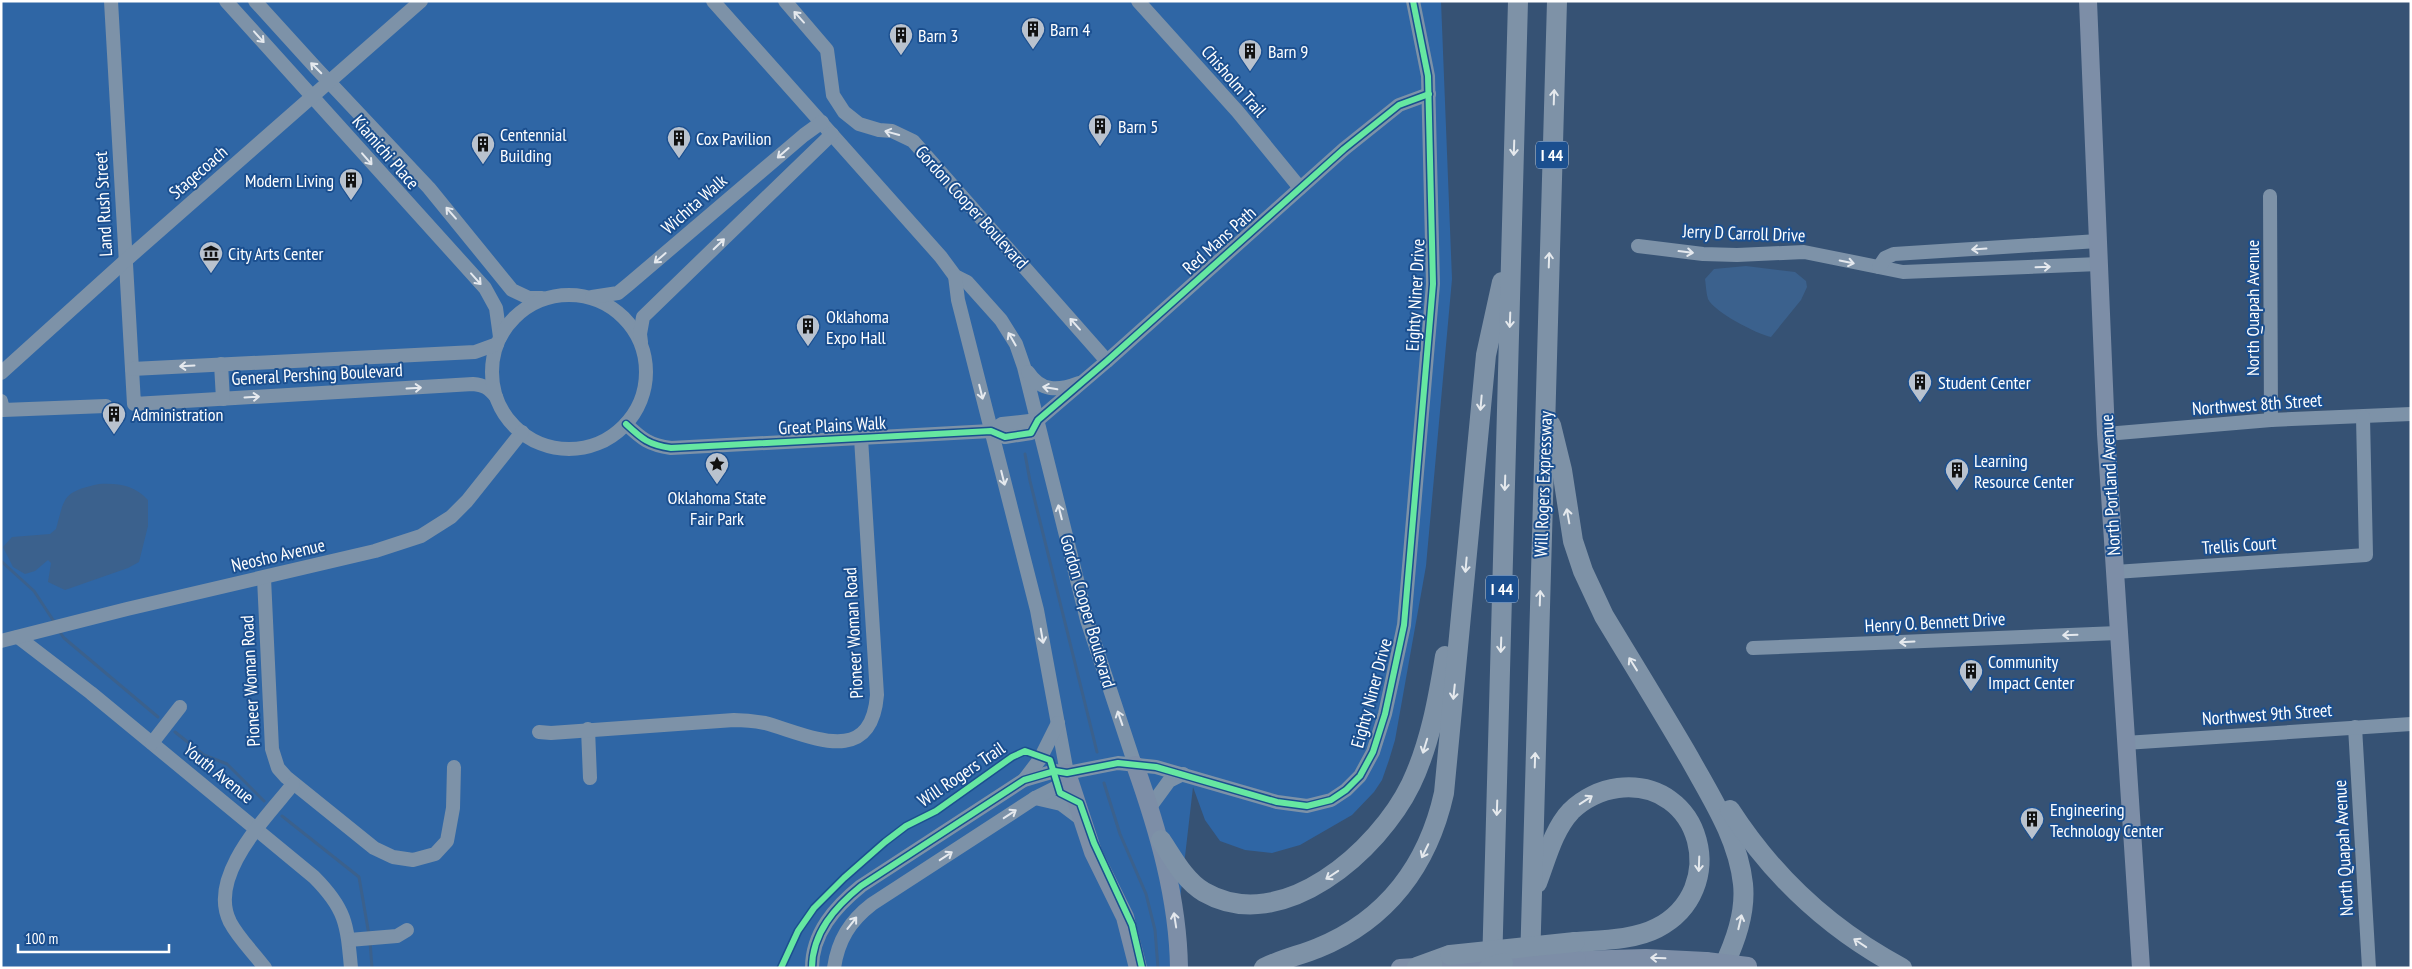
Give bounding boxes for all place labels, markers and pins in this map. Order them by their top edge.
building icon: Barn 4 [1020,16,1046,50]
place label: Barn 4 [1050,18,1090,41]
building icon: Barn 3 [888,22,914,56]
place label: Barn 3 [918,24,958,47]
building icon: Barn 9 [1237,38,1263,72]
place label: Barn 9 [1268,40,1308,63]
building icon: Barn 5 [1087,113,1113,147]
place label: Barn 5 [1118,115,1158,138]
place label: Centennial Building [500,123,567,167]
building icon: Cox Pavilion [666,125,692,159]
place label: Cox Pavilion [696,127,771,150]
building icon: Centennial Building [470,131,496,165]
building icon: Modern Living [338,167,364,201]
place label: Modern Living [245,169,334,192]
museum icon: City Arts Center [198,240,224,274]
place label: City Arts Center [228,242,324,265]
place label: Oklahoma Expo Hall [826,305,889,349]
building icon: Oklahoma Expo Hall [795,313,821,347]
building icon: Student Center [1907,369,1933,403]
place label: Student Center [1938,371,2031,394]
building icon: Administration [101,401,127,435]
place label: Administration [132,403,223,426]
place label: Learning Resource Center [1974,449,2074,493]
place icon: Oklahoma State Fair Park [704,451,730,485]
building icon: Learning Resource Center [1944,457,1970,491]
place label: Oklahoma State Fair Park [668,486,766,530]
place label: Community Impact Center [1988,650,2074,694]
building icon: Community Impact Center [1958,658,1984,692]
place label: Engineering Technology Center [2050,798,2164,842]
building icon: Engineering Technology Center [2019,806,2045,840]

